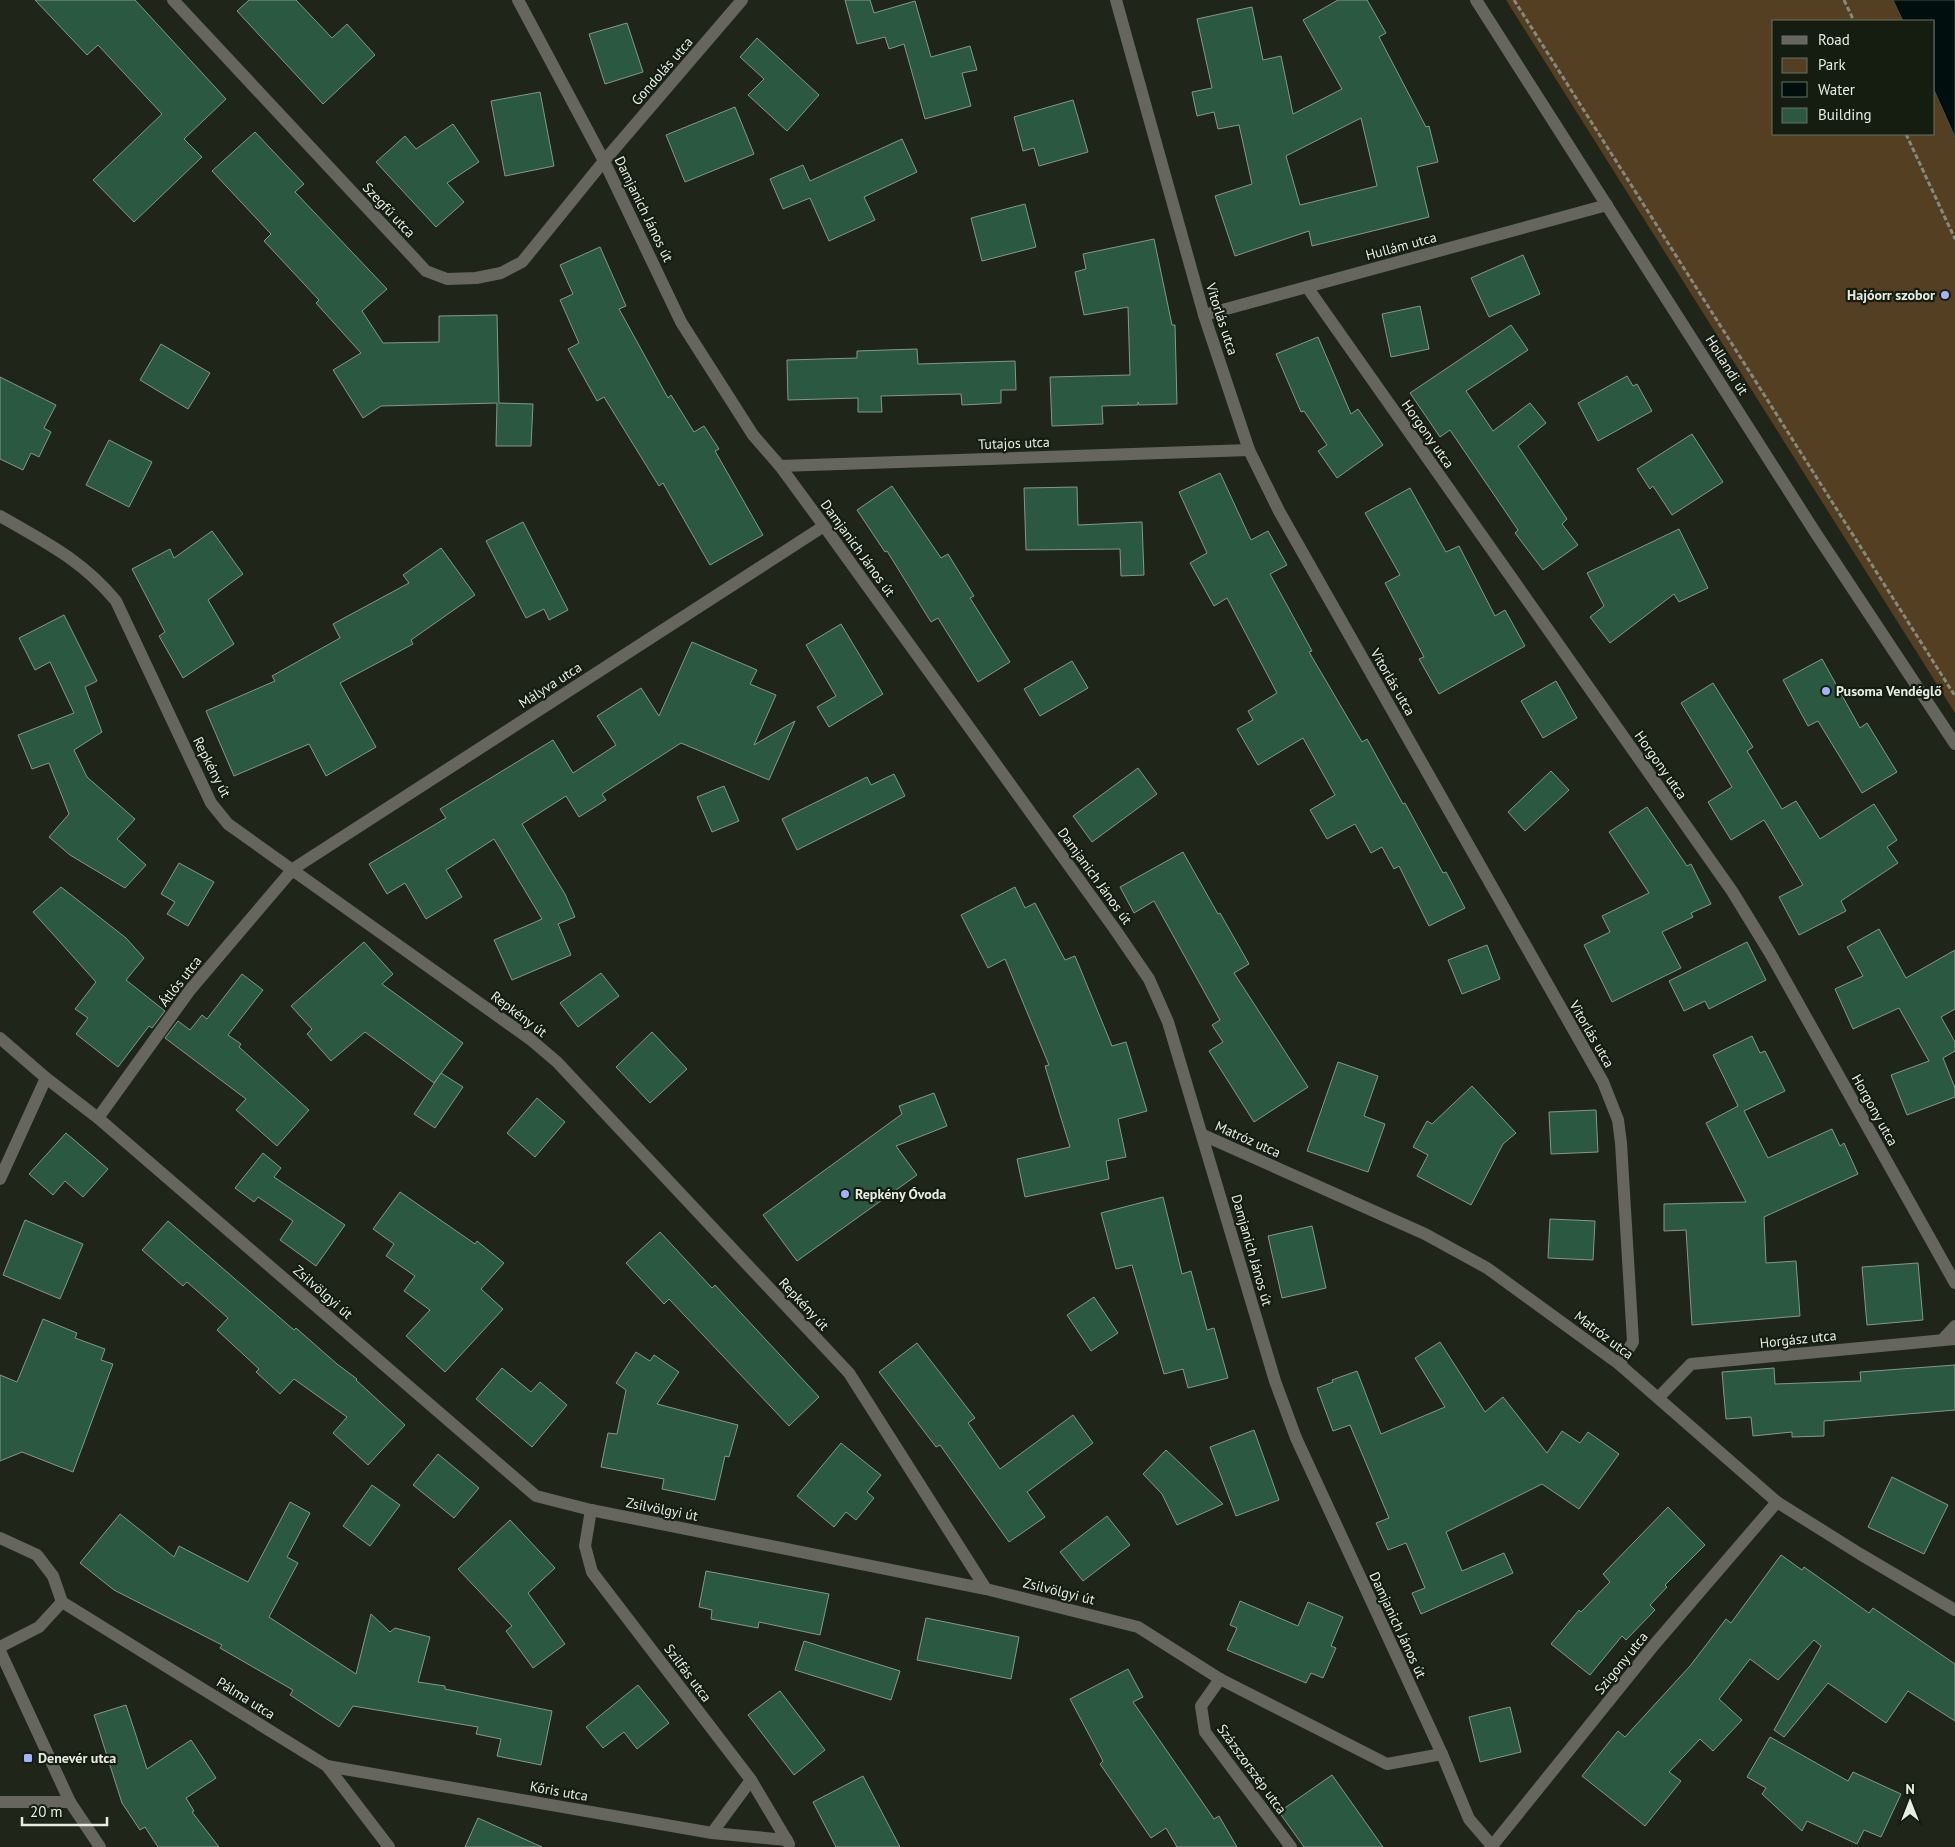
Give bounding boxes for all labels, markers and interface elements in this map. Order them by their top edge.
legend [1772,20,1935,135]
text: Road [1818,30,1850,49]
street label: Gondolás utca [627,33,697,109]
text: Park [1818,55,1846,74]
text: Water [1818,80,1855,99]
text: Building [1818,105,1872,124]
street label: Damjanich János út [611,153,677,265]
street label: Szegfű utca [359,179,419,241]
street label: Hullám utca [1364,228,1438,264]
street label: Vitorlás utca [1202,280,1242,357]
place label: Hajóorr szobor [1847,286,1935,304]
marker: Hajóorr szobor [1939,289,1951,301]
street label: Hollandi út [1702,332,1753,398]
street label: Horgony utca [1398,396,1458,472]
street label: Tutajos utca [978,433,1050,453]
street label: Damjanich János út [817,496,899,600]
street label: Vitorlás utca [1366,644,1419,719]
street label: Mályva utca [515,658,585,712]
place label: Pusoma Vendéglő [1836,682,1942,700]
marker: Pusoma Vendéglő [1820,685,1832,697]
street label: Horgony utca [1631,727,1691,803]
street label: Repkény út [189,734,235,801]
street label: Damjanich János út [1054,824,1136,928]
street label: Átlós utca [155,952,205,1010]
street label: Repkény út [487,987,551,1041]
street label: Vitorlás utca [1565,996,1618,1071]
street label: Horgony utca [1848,1071,1902,1149]
street label: Matróz utca [1212,1117,1284,1161]
place label: Repkény Óvoda [855,1185,946,1203]
marker: Repkény Óvoda [839,1188,851,1200]
street label: Damjanich János út [1227,1192,1277,1308]
street label: Zsilvölgyi út [290,1261,357,1323]
street label: Repkény út [775,1274,833,1334]
street label: Matróz utca [1571,1307,1637,1363]
street label: Horgász utca [1759,1326,1837,1352]
street label: Zsilvölgyi út [624,1493,700,1525]
street label: Damjanich János út [1365,1569,1431,1681]
street label: Zsilvölgyi út [1021,1573,1097,1609]
street label: Szigony utca [1590,1628,1652,1698]
street label: Szilfás utca [660,1640,716,1706]
street label: Pálma utca [213,1673,279,1723]
street label: Százszorszép utca [1213,1720,1291,1818]
place label: Denevér utca [38,1749,116,1767]
marker: Denevér utca [22,1752,34,1764]
street label: Kőris utca [528,1777,590,1805]
north arrow [1885,1777,1935,1827]
text: N [1905,1780,1915,1798]
scale bar [22,1794,108,1826]
text: 20 m [30,1802,63,1821]

